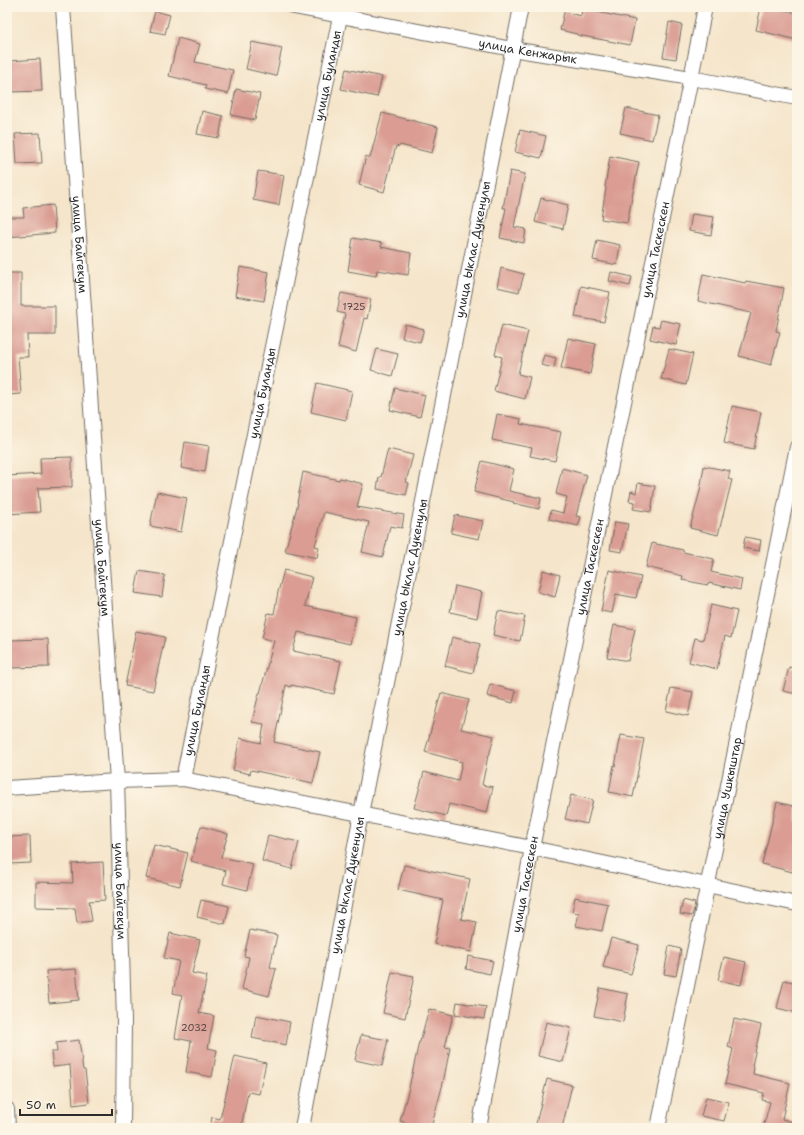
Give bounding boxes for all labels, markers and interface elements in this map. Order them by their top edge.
street label: улица Буланды [311,29,345,123]
street label: улица Кенжарык [477,35,579,68]
street label: улица Ыклас Дукенулы [452,180,494,319]
street label: улица Байгекум [68,195,91,294]
street label: улица Таскескен [638,200,673,299]
house number: 1725 [343,300,365,313]
street label: улица Буланды [245,346,280,440]
street label: улица Ыклас Дукенулы [389,497,431,637]
street label: улица Таскескен [572,517,608,617]
street label: улица Байгекум [91,518,113,617]
street label: улица Буланды [180,664,214,757]
street label: улица Ушкыштар [709,736,746,840]
street label: улица Ыклас Дукенулы [327,815,368,955]
street label: улица Таскескен [508,834,542,934]
street label: улица Байгекум [111,842,130,940]
house number: 2032 [181,1021,207,1034]
scale bar [20,1091,112,1117]
text: 50 m [26,1097,56,1113]

